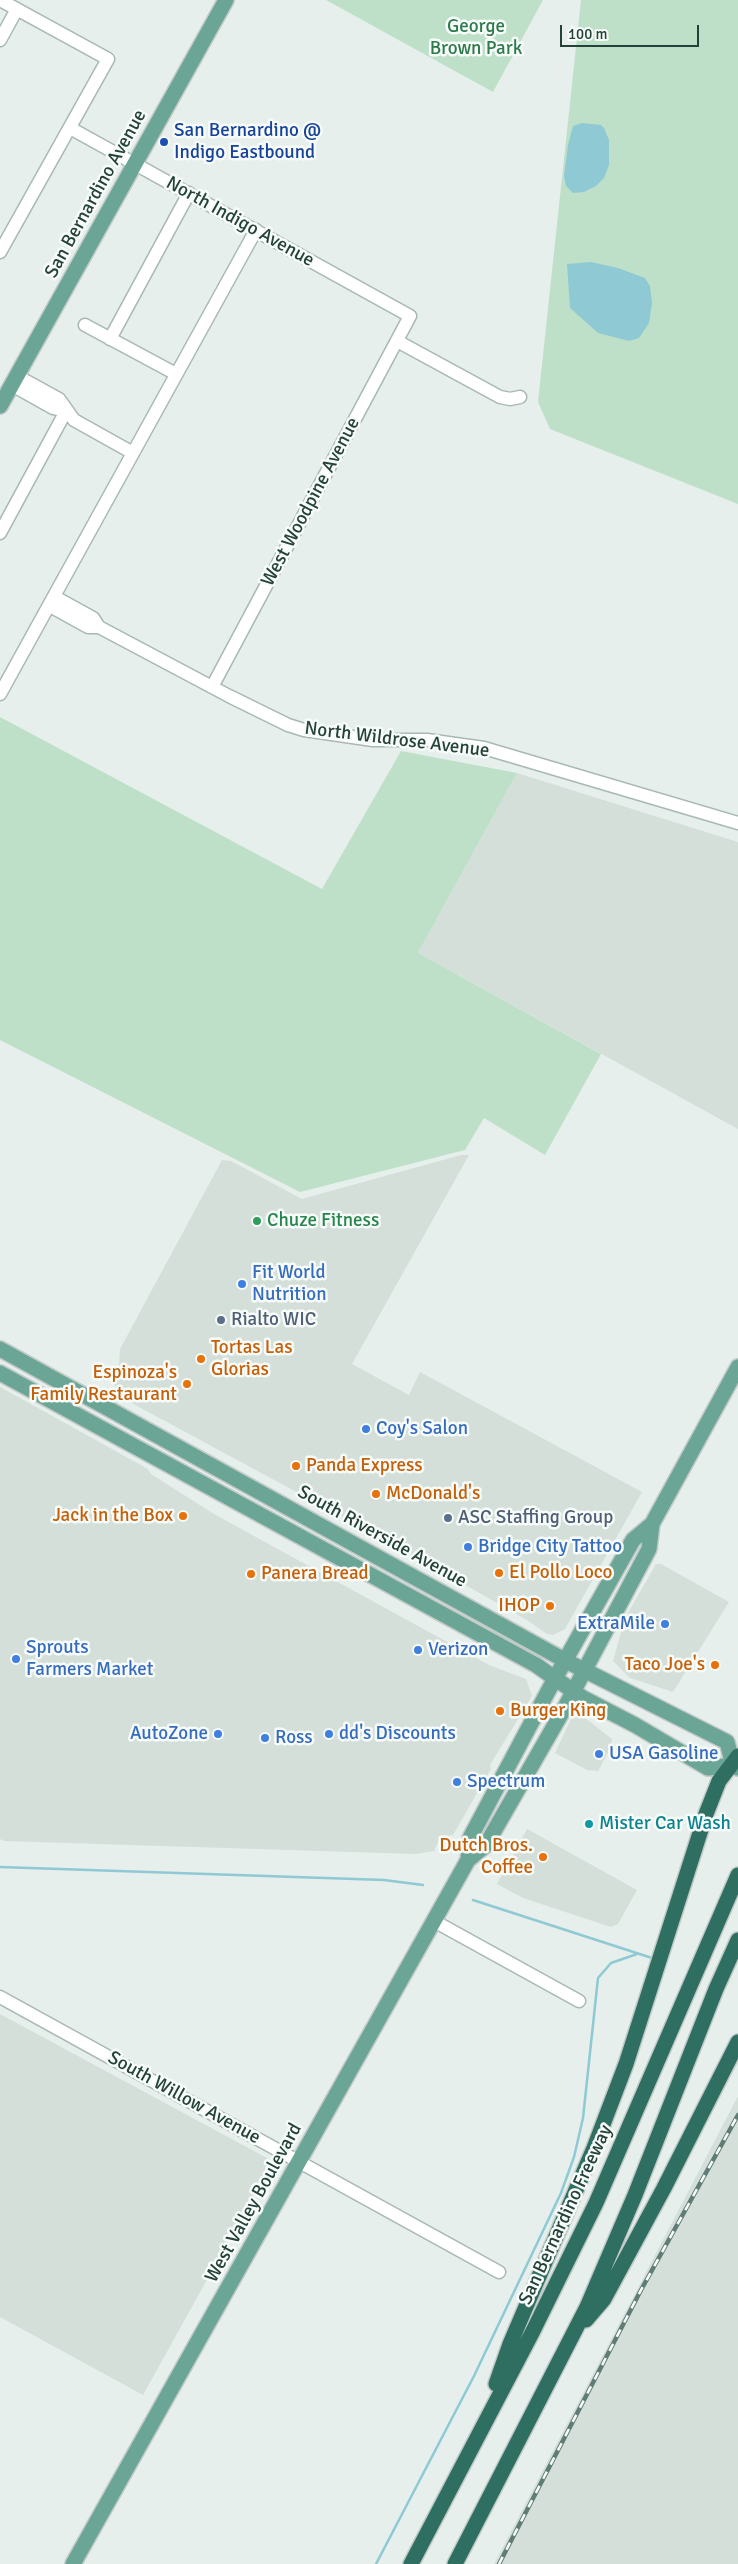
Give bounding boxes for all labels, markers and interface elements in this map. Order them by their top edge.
scale bar [563,15,702,47]
park label: George Brown Park [430,16,522,60]
text: 100 m [568,25,608,43]
street label: San Bernardino Avenue [40,106,152,282]
place label: San Bernardino @ Indigo Eastbound [174,120,321,164]
marker: San Bernardino @ Indigo Eastbound [158,136,170,148]
street label: North Indigo Avenue [162,172,318,272]
street label: West Woodpine Avenue [257,414,365,590]
street label: North Wildrose Avenue [303,717,491,763]
place label: Chuze Fitness [267,1210,379,1232]
marker: Chuze Fitness [251,1215,263,1227]
place label: Fit World Nutrition [252,1262,327,1306]
marker: Fit World Nutrition [236,1278,248,1290]
place label: Rialto WIC [231,1309,316,1331]
marker: Rialto WIC [215,1314,227,1326]
place label: Tortas Las Glorias [211,1337,292,1381]
marker: Tortas Las Glorias [195,1353,207,1365]
place label: Espinoza's Family Restaurant [30,1362,177,1406]
marker: Espinoza's Family Restaurant [181,1378,193,1390]
place label: Coy's Salon [376,1418,468,1440]
marker: Coy's Salon [360,1423,372,1435]
place label: Panda Express [306,1455,423,1477]
marker: Panda Express [290,1460,302,1472]
street label: South Riverside Avenue [293,1481,471,1593]
place label: McDonald's [386,1483,480,1505]
marker: McDonald's [370,1488,382,1500]
place label: Jack in the Box [53,1505,173,1527]
place label: ASC Staffing Group [458,1507,613,1529]
marker: Jack in the Box [177,1510,189,1522]
marker: ASC Staffing Group [442,1512,454,1524]
place label: Bridge City Tattoo [478,1536,622,1558]
marker: Bridge City Tattoo [462,1541,474,1553]
place label: El Pollo Loco [509,1562,613,1584]
place label: Panera Bread [261,1563,369,1585]
marker: El Pollo Loco [493,1567,505,1579]
marker: Panera Bread [245,1568,257,1580]
place label: IHOP [498,1595,540,1617]
marker: IHOP [544,1600,556,1612]
place label: ExtraMile [577,1613,655,1635]
marker: ExtraMile [659,1618,671,1630]
place label: Sprouts Farmers Market [26,1637,153,1681]
place label: Verizon [428,1639,488,1661]
marker: Verizon [412,1644,424,1656]
marker: Sprouts Farmers Market [10,1653,22,1665]
place label: Taco Joe's [624,1654,705,1676]
marker: Taco Joe's [709,1659,721,1671]
place label: Burger King [510,1700,606,1722]
marker: Burger King [494,1705,506,1717]
place label: AutoZone [130,1723,208,1745]
place label: dd's Discounts [339,1723,456,1745]
place label: Ross [275,1727,313,1749]
marker: AutoZone [212,1728,224,1740]
marker: dd's Discounts [323,1728,335,1740]
marker: Ross [259,1732,271,1744]
place label: USA Gasoline [609,1743,719,1765]
marker: USA Gasoline [593,1748,605,1760]
place label: Spectrum [467,1771,545,1793]
marker: Spectrum [451,1776,463,1788]
place label: Mister Car Wash [599,1813,731,1835]
marker: Mister Car Wash [583,1818,595,1830]
place label: Dutch Bros. Coffee [439,1835,533,1879]
marker: Dutch Bros. Coffee [537,1851,549,1863]
street label: South Willow Avenue [104,2047,264,2149]
street label: West Valley Boulevard [201,2119,307,2287]
street label: San Bernardino Freeway [514,2121,618,2309]

